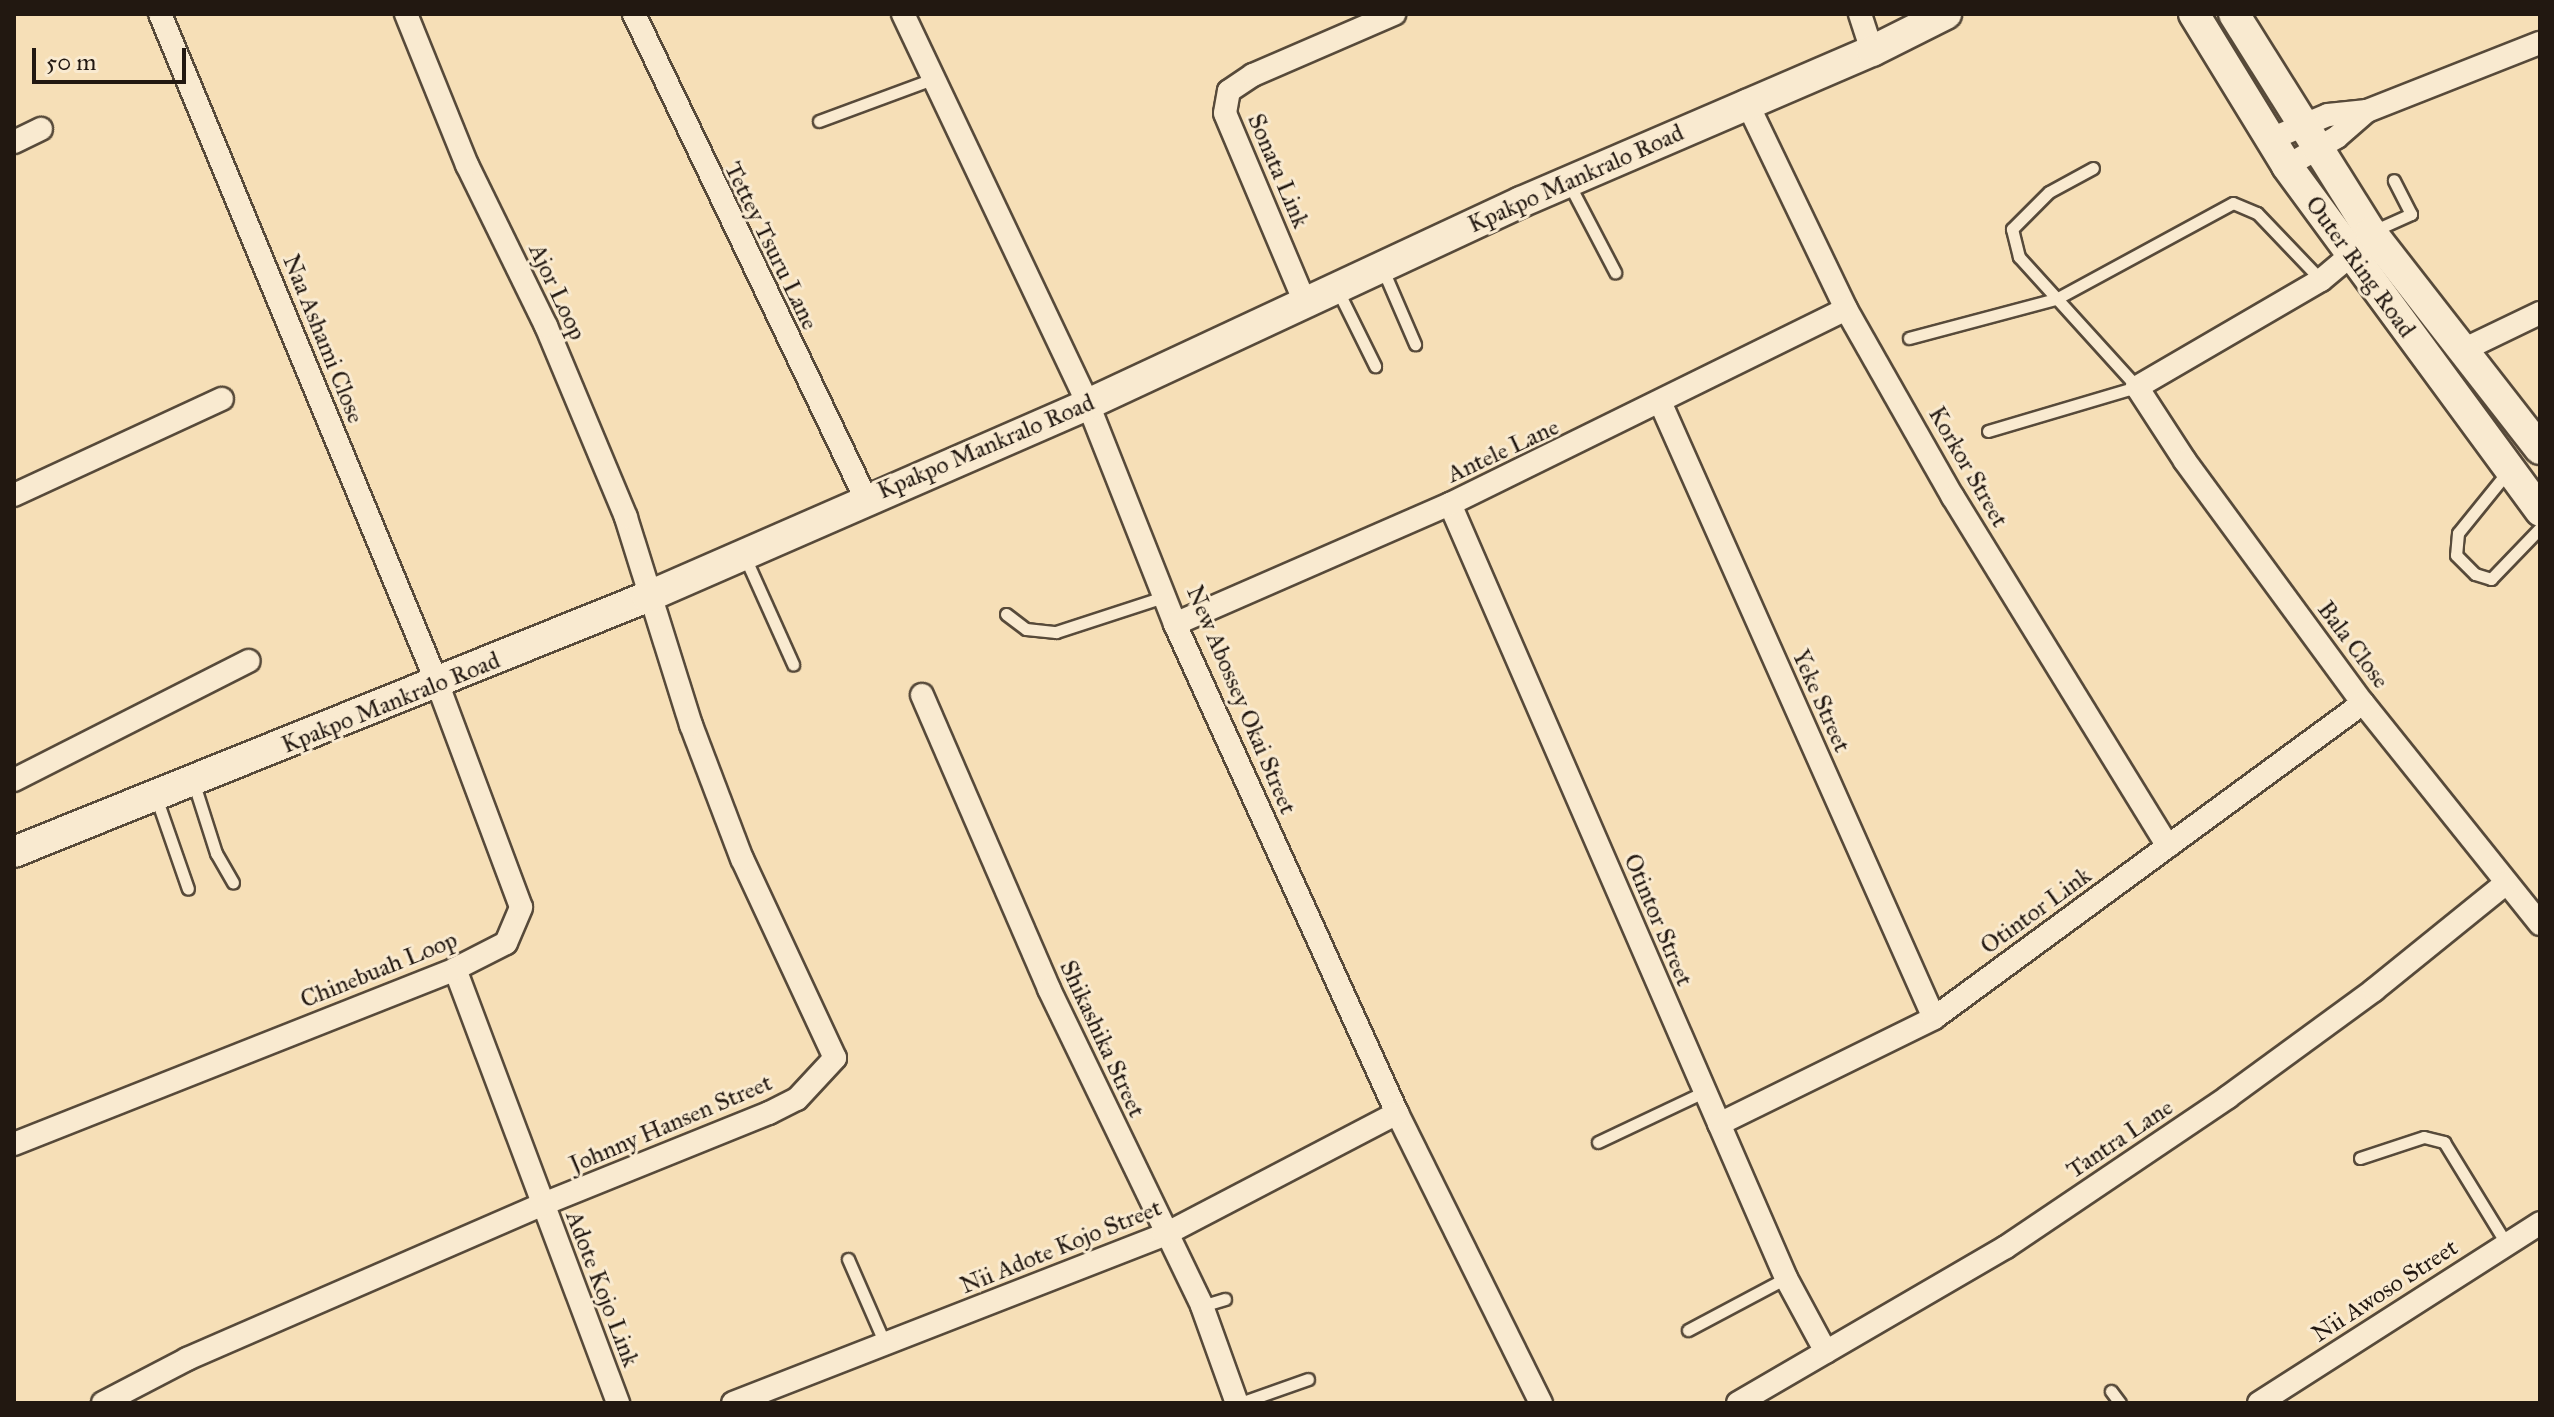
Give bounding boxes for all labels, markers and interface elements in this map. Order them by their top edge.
scale bar [36,32,190,82]
text: 50 m [46,47,96,77]
street label: Sonata Link [1241,109,1315,233]
street label: Kpakpo Mankralo Road [1464,119,1688,239]
street label: Tettey Tsuru Lane [718,157,824,335]
street label: Outer Ring Road [2299,191,2421,343]
street label: Ajor Loop [522,239,592,345]
street label: Naa Ashami Close [276,250,370,428]
street label: Kpakpo Mankralo Road [873,388,1099,506]
street label: Korkor Street [1922,402,2014,532]
street label: Antele Lane [1443,413,1563,489]
street label: New Abossey Okai Street [1180,581,1302,819]
street label: Bala Close [2311,596,2395,694]
street label: Yeke Street [1786,645,1856,757]
street label: Kpakpo Mankralo Road [278,646,504,760]
street label: Otintor Street [1617,850,1699,990]
street label: Otintor Link [1975,861,2097,961]
street label: Chinebuah Loop [296,925,462,1015]
street label: Shikashika Street [1053,956,1151,1122]
street label: Johnny Hansen Street [565,1068,777,1180]
street label: Tantra Lane [2062,1093,2178,1185]
street label: Nii Adote Kojo Street [956,1193,1166,1301]
street label: Adote Kojo Link [559,1207,645,1371]
street label: Nii Awoso Street [2307,1233,2463,1349]

